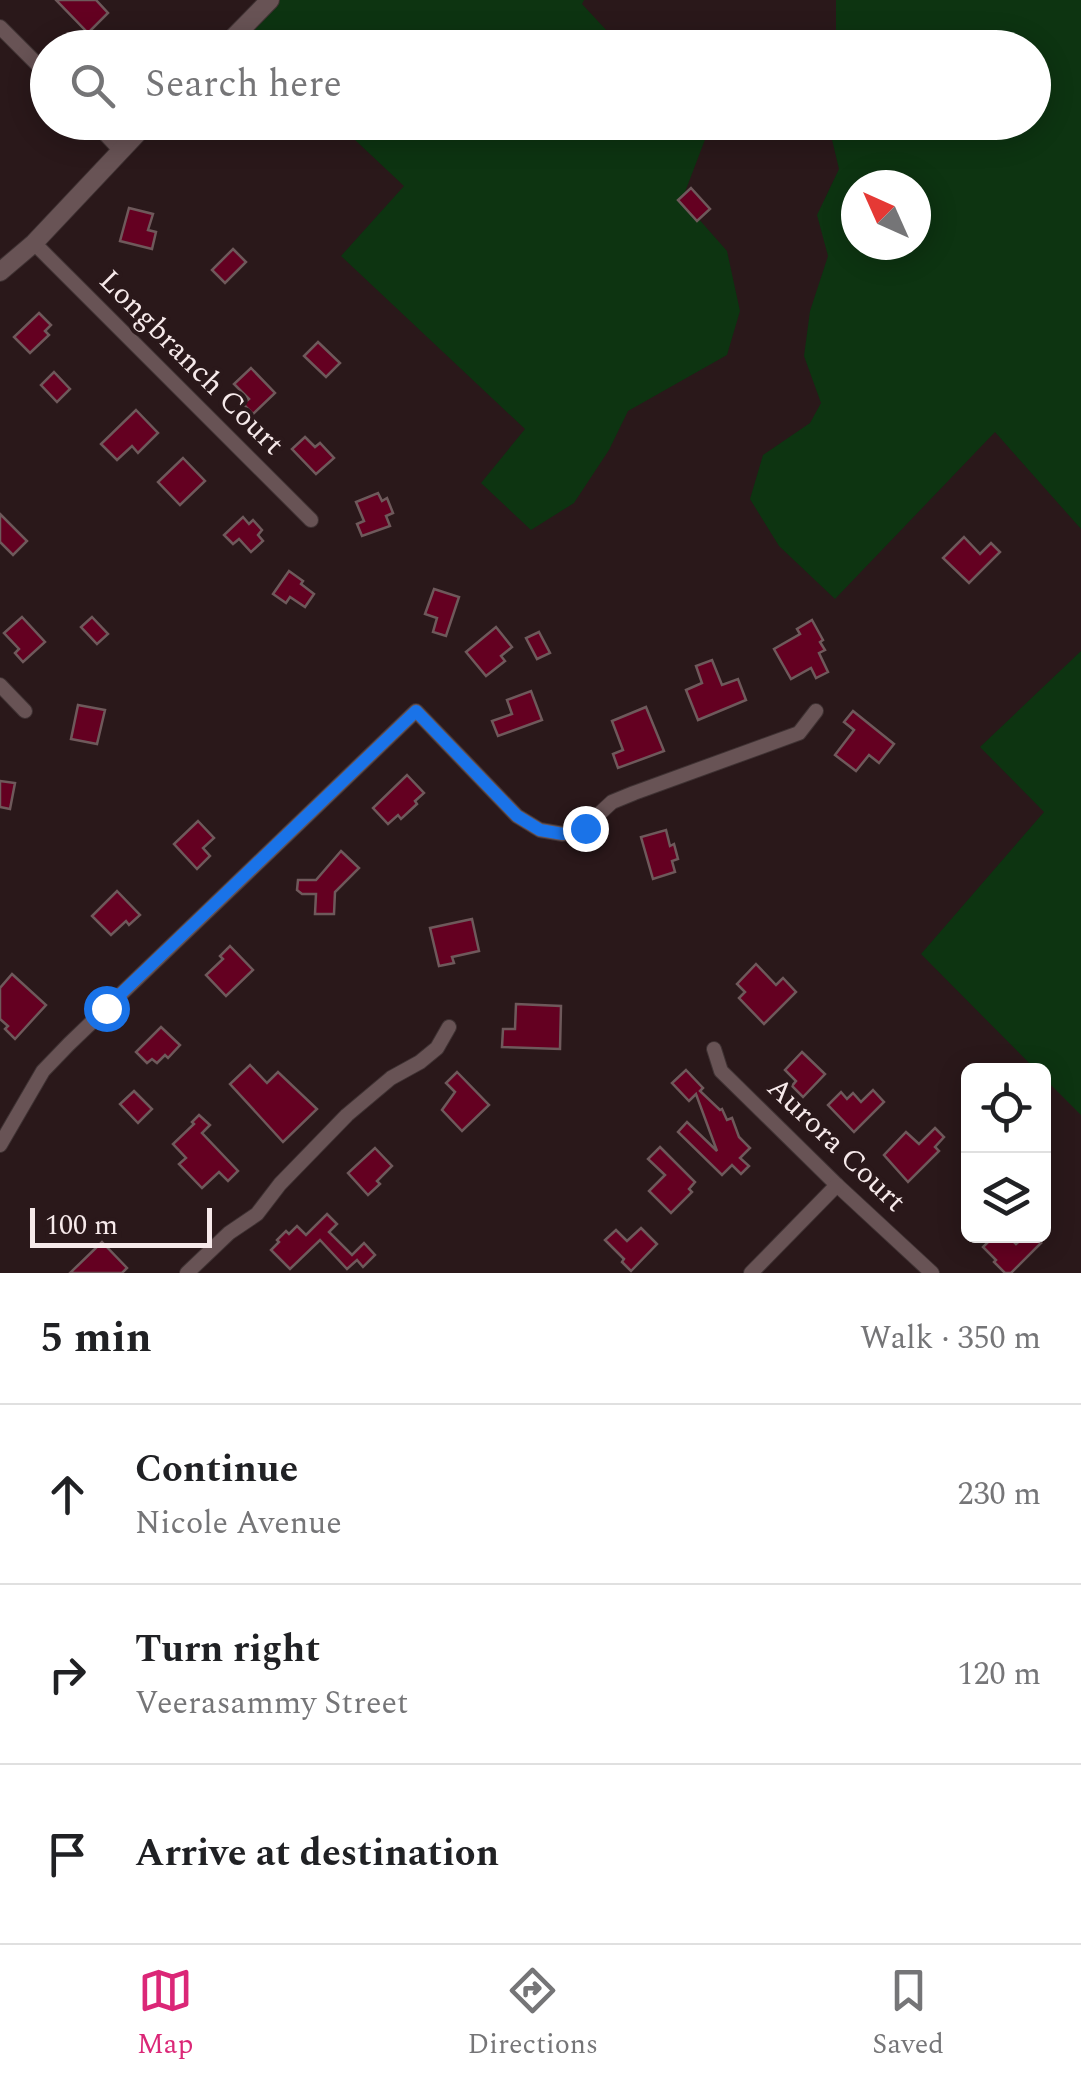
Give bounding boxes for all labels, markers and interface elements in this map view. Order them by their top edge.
search box [30,30,1051,140]
text: Search here [145,56,342,114]
icon: search [65,58,120,113]
north arrow [841,170,931,260]
street label: Longbranch Court [88,259,295,466]
route end [563,806,609,852]
route start [84,986,130,1032]
map controls [961,1063,1051,1243]
button: locate [961,1063,1051,1153]
street label: Aurora Court [756,1066,917,1223]
button: layers [961,1153,1051,1243]
scale bar [30,1203,212,1248]
text: 100 m [45,1204,118,1247]
text: 5 min [40,1307,152,1370]
text: Walk · 350 m [860,1314,1041,1363]
text: Continue [135,1441,298,1499]
icon: ahead [40,1467,95,1522]
text: 230 m [957,1470,1041,1519]
text: Nicole Avenue [135,1499,342,1548]
text: Turn right [135,1621,320,1679]
icon: right [40,1647,95,1702]
text: 120 m [957,1650,1041,1699]
text: Veerasammy Street [135,1679,408,1728]
text: Arrive at destination [135,1825,499,1883]
icon: arrive [40,1827,95,1882]
tab: Map [137,1963,193,2066]
tab: Directions [467,1963,598,2066]
tab: Saved [872,1963,944,2066]

